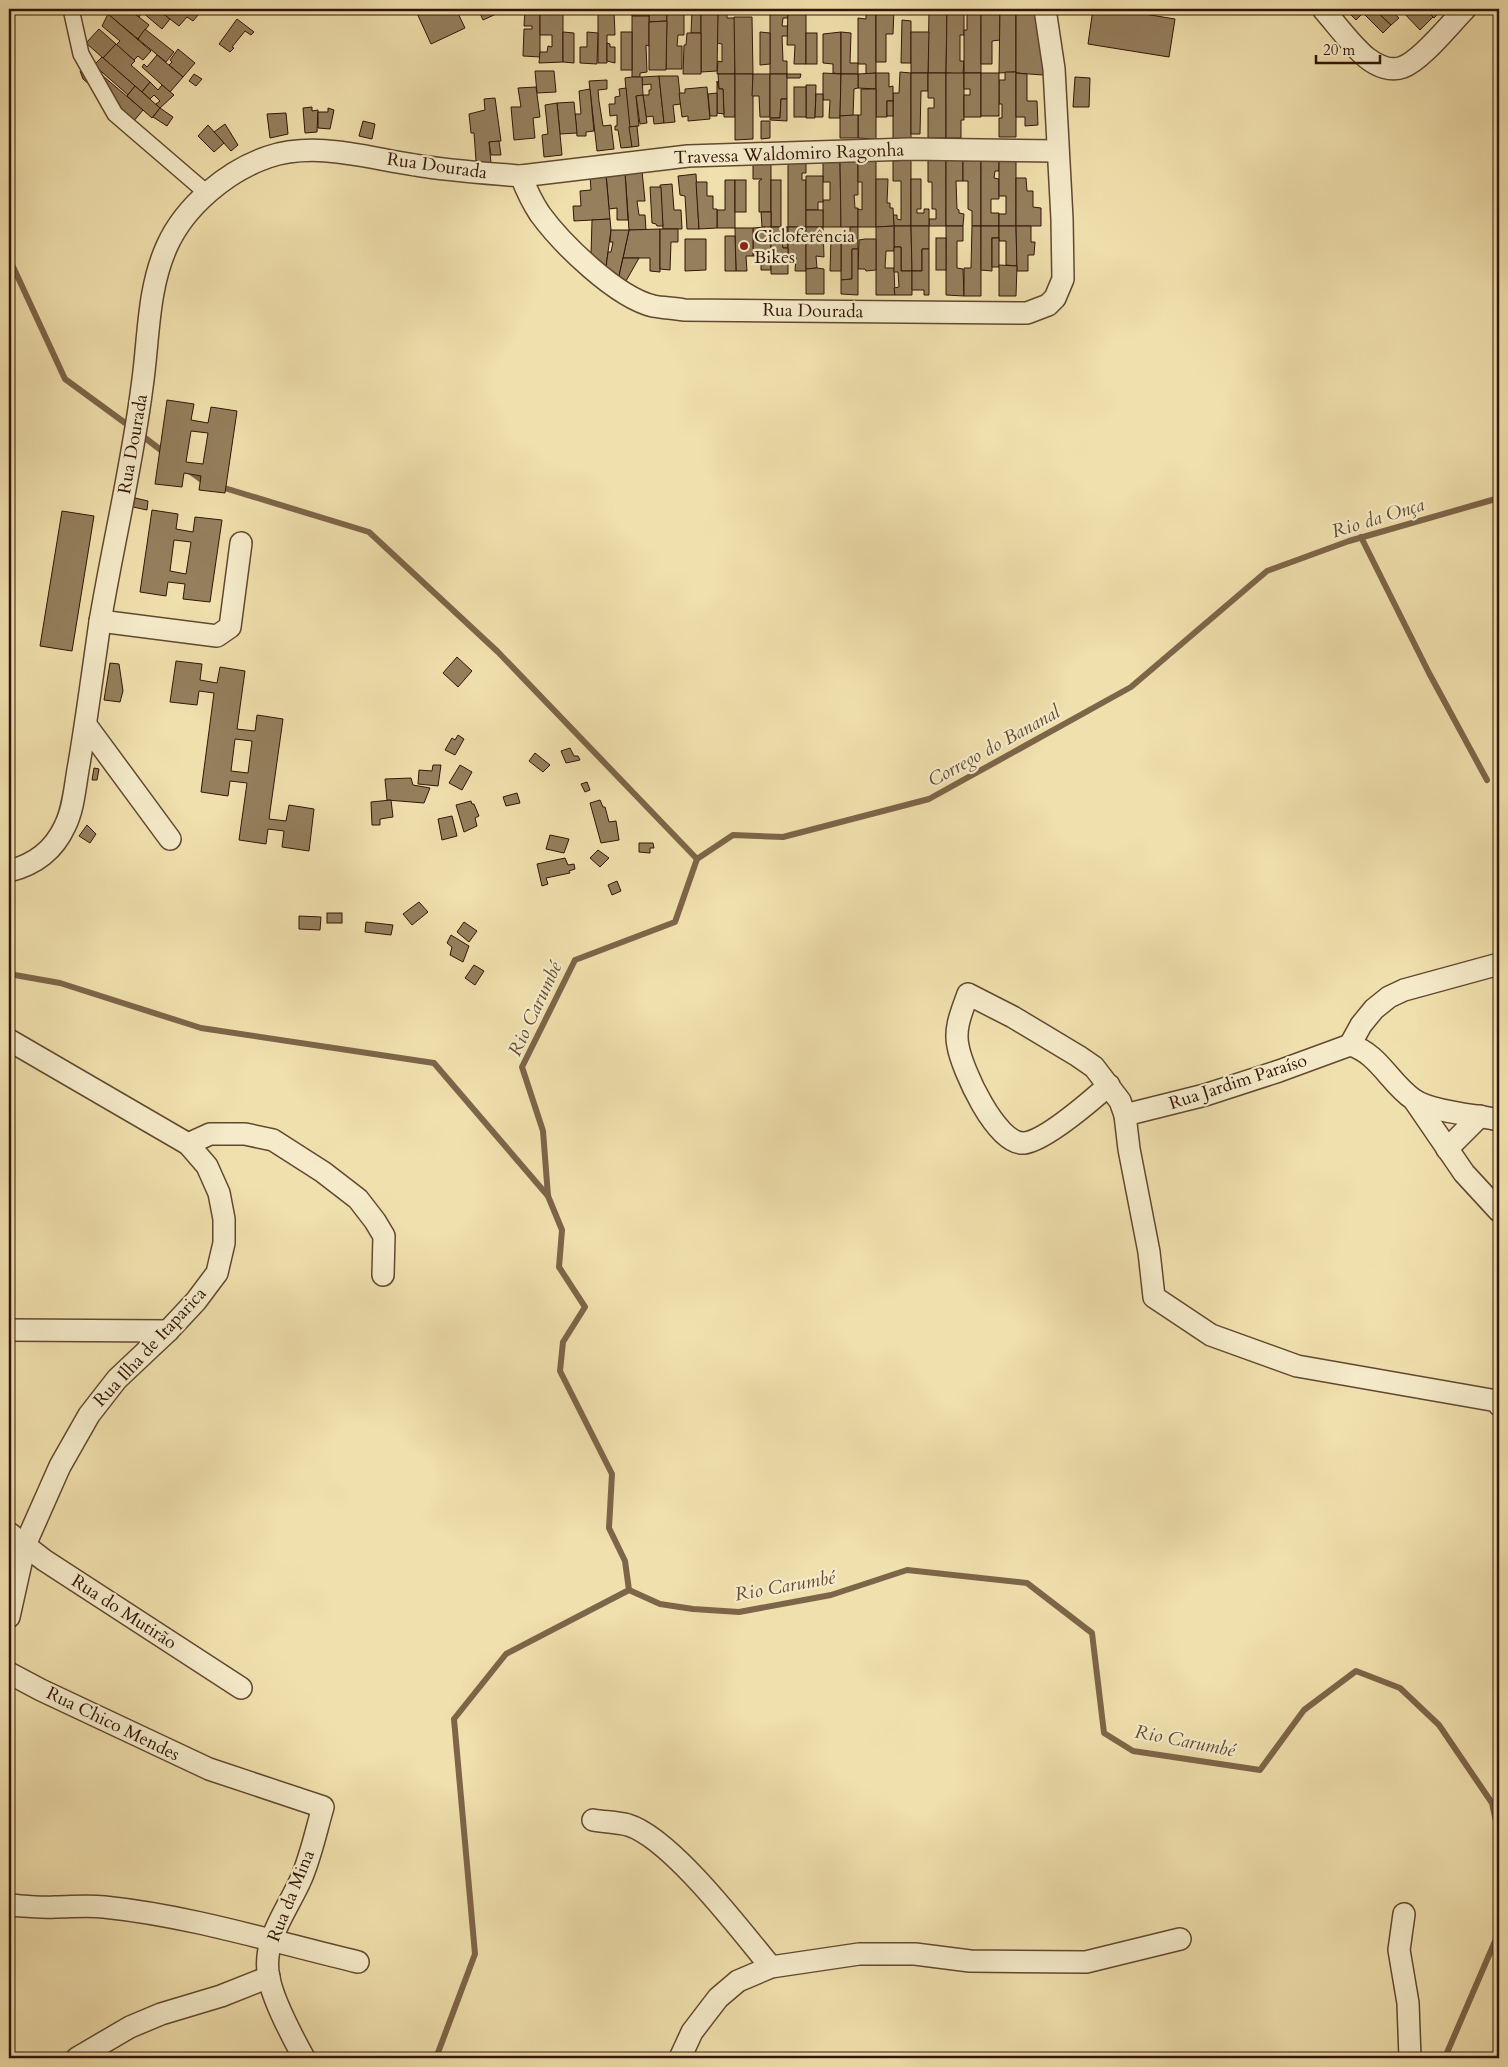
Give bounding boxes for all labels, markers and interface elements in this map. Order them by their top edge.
scale bar [1316,32,1379,64]
text: 20 m [1323,40,1355,60]
street label: Travessa Waldomiro Ragonha [673,137,905,171]
street label: Rua Dourada [385,147,489,185]
place label: Cicloferência Bikes [754,224,855,270]
marker: Cicloferência Bikes [738,240,750,252]
street label: Rua Dourada [762,298,864,324]
street label: Rua Dourada [112,392,154,496]
water label: Rio da Onça [1329,491,1428,544]
water label: Corrego do Bananal [923,698,1066,793]
water label: Rio Carumbé [502,956,569,1060]
street label: Rua Jardim Paraíso [1166,1048,1310,1116]
street label: Rua Ilha de Itaparica [88,1282,212,1412]
water label: Rio Carumbé [733,1564,839,1608]
street label: Rua do Mutirão [67,1569,182,1656]
street label: Rua Chico Mendes [42,1681,184,1767]
water label: Rio Carumbé [1133,1719,1239,1764]
street label: Rua da Mina [261,1846,321,1946]

